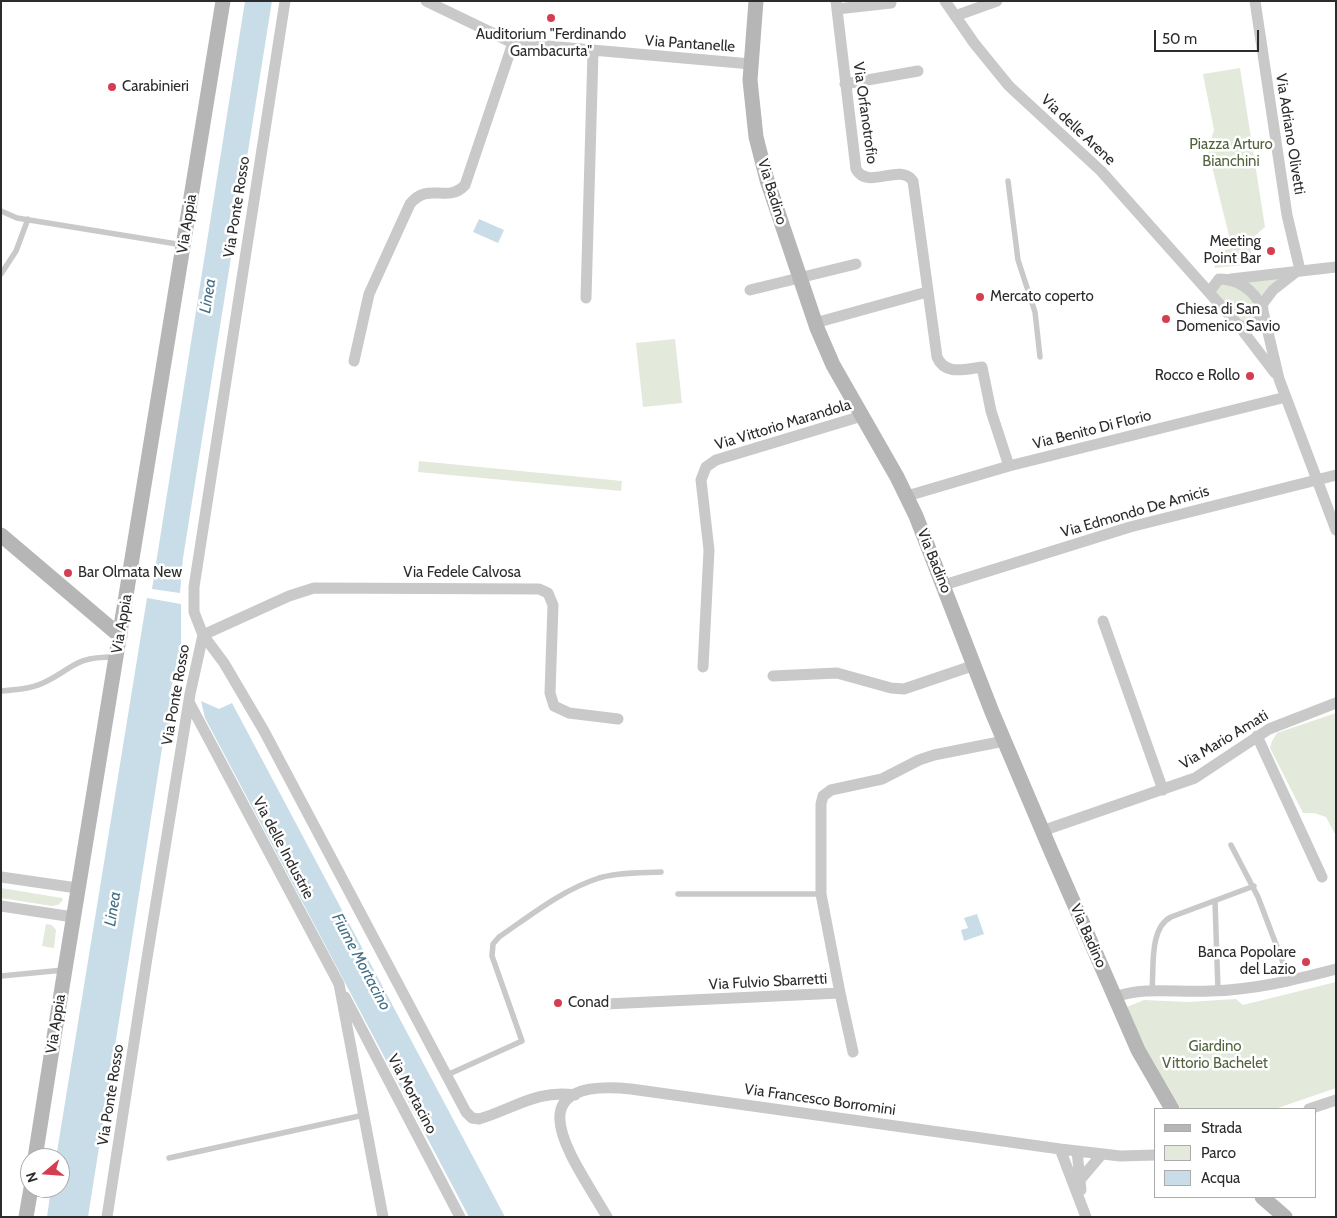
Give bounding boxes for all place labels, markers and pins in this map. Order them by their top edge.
marker: Auditorium "Ferdinando Gambacurta" [545,12,557,24]
place label: Auditorium "Ferdinando Gambacurta" [476,26,626,61]
place label: Carabinieri [122,78,189,96]
marker: Carabinieri [106,81,118,93]
place label: Meeting Point Bar [1204,233,1261,268]
marker: Meeting Point Bar [1265,245,1277,257]
place label: Mercato coperto [990,288,1094,306]
marker: Mercato coperto [974,291,986,303]
place label: Chiesa di San Domenico Savio [1176,301,1280,336]
marker: Chiesa di San Domenico Savio [1160,313,1172,325]
place label: Rocco e Rollo [1155,367,1240,385]
marker: Rocco e Rollo [1244,370,1256,382]
place label: Bar Olmata New [78,564,182,582]
marker: Bar Olmata New [62,567,74,579]
place label: Banca Popolare del Lazio [1198,944,1296,979]
marker: Banca Popolare del Lazio [1300,956,1312,968]
place label: Conad [568,994,609,1012]
marker: Conad [552,997,564,1009]

